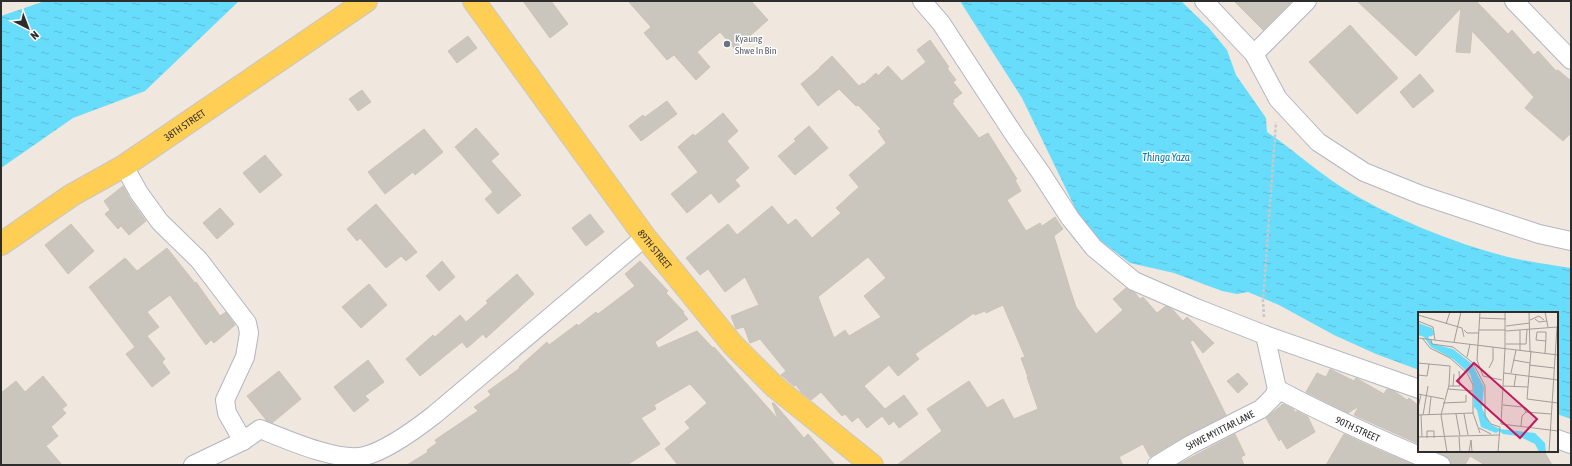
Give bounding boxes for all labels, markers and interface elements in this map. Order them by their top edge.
north arrow [8,8,48,48]
text: N [28,29,41,42]
place label: Kyaung Shwe In Bin [735,33,777,56]
marker: Kyaung Shwe In Bin [722,39,732,49]
street label: 38TH STREET [162,107,208,143]
water label: Thinga Yaza [1142,151,1190,163]
street label: 89TH STREET [636,227,674,271]
inset map [1418,312,1558,452]
street label: SHWE MYITTAR LANE [1184,408,1257,452]
street label: 90TH STREET [1334,414,1382,444]

